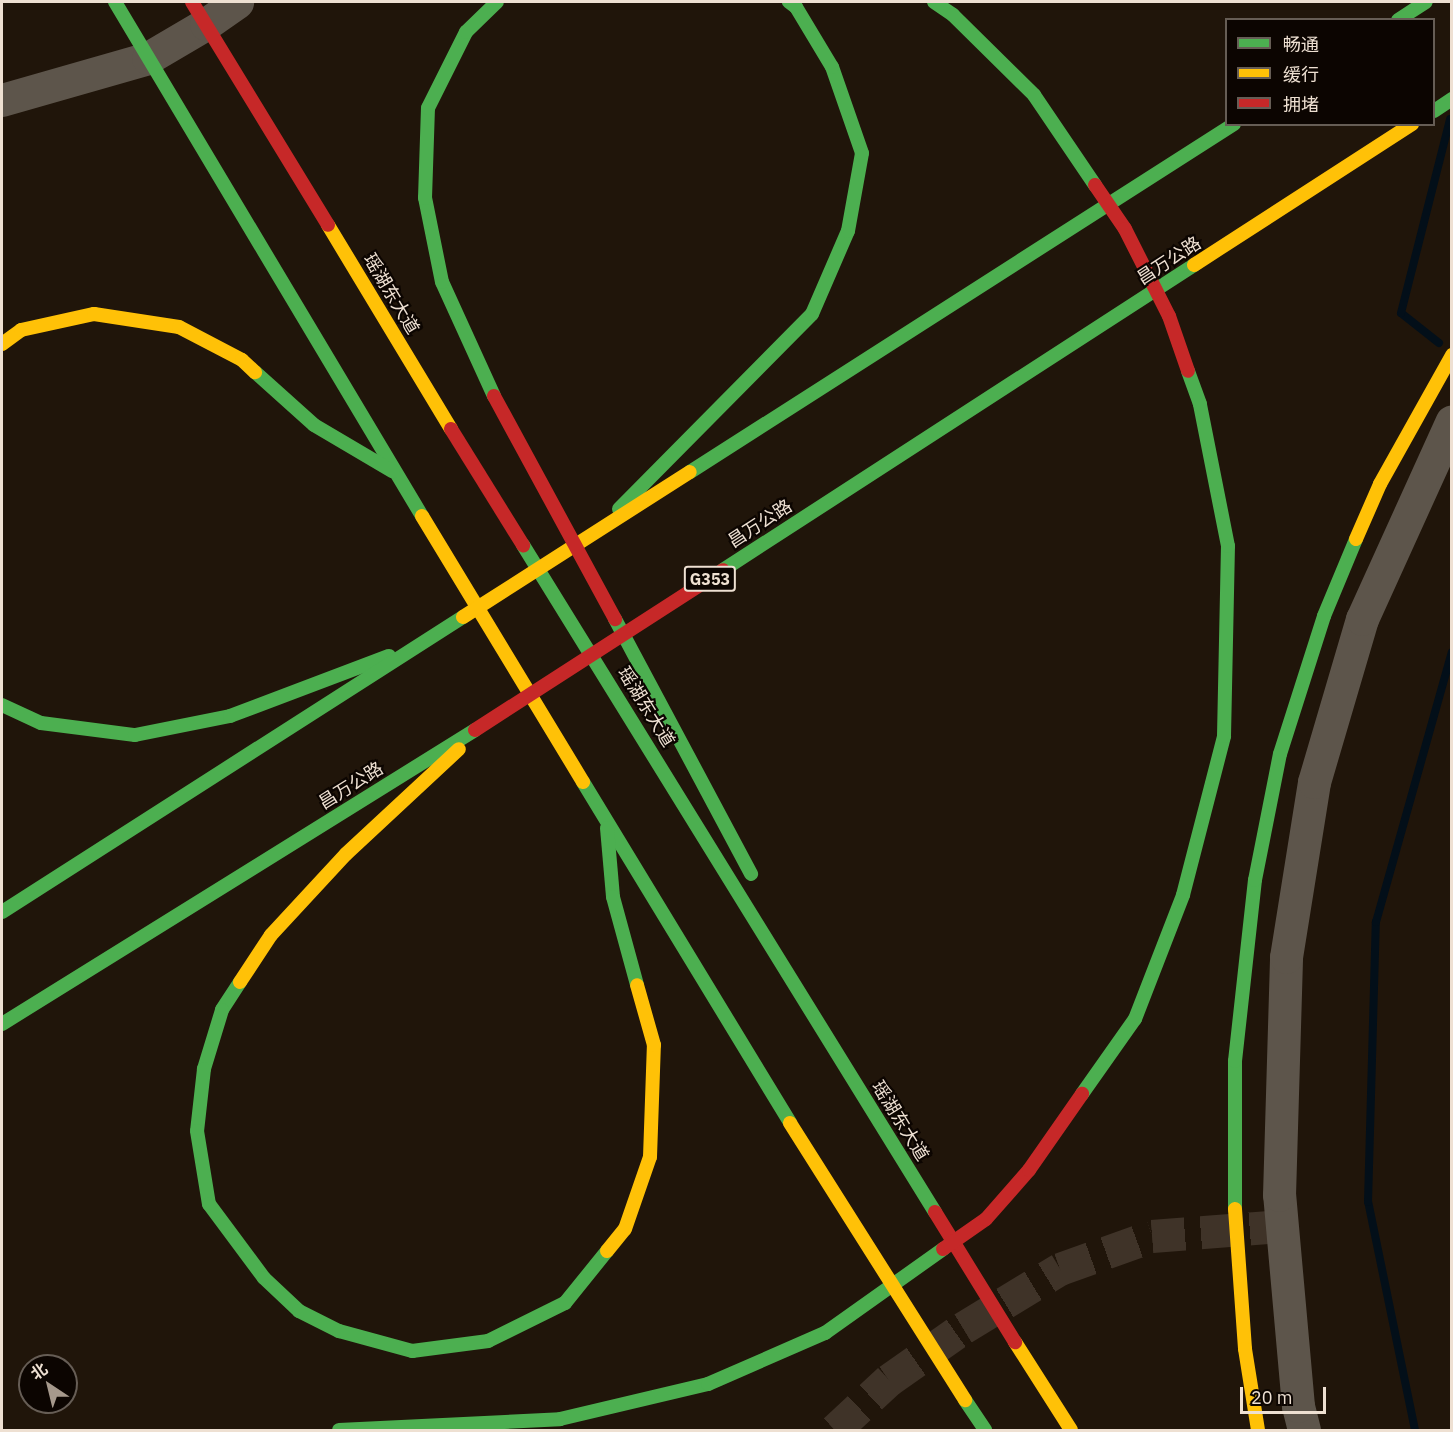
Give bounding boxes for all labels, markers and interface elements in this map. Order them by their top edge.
legend [1225,18,1435,126]
text: 畅通 [1283,33,1319,56]
text: 缓行 [1283,63,1319,86]
text: 拥堵 [1283,93,1319,116]
street label: 昌万公路 [1133,232,1205,290]
street label: 瑶湖东大道 [359,250,423,338]
street label: 昌万公路 [724,495,796,553]
road number: G353 [683,566,737,592]
street label: 瑶湖东大道 [613,663,679,751]
street label: 昌万公路 [315,758,387,814]
street label: 瑶湖东大道 [867,1077,933,1165]
north arrow [18,1354,78,1414]
text: 北 [27,1358,51,1384]
scale bar [1243,1375,1328,1413]
text: 20 m [1251,1386,1293,1409]

